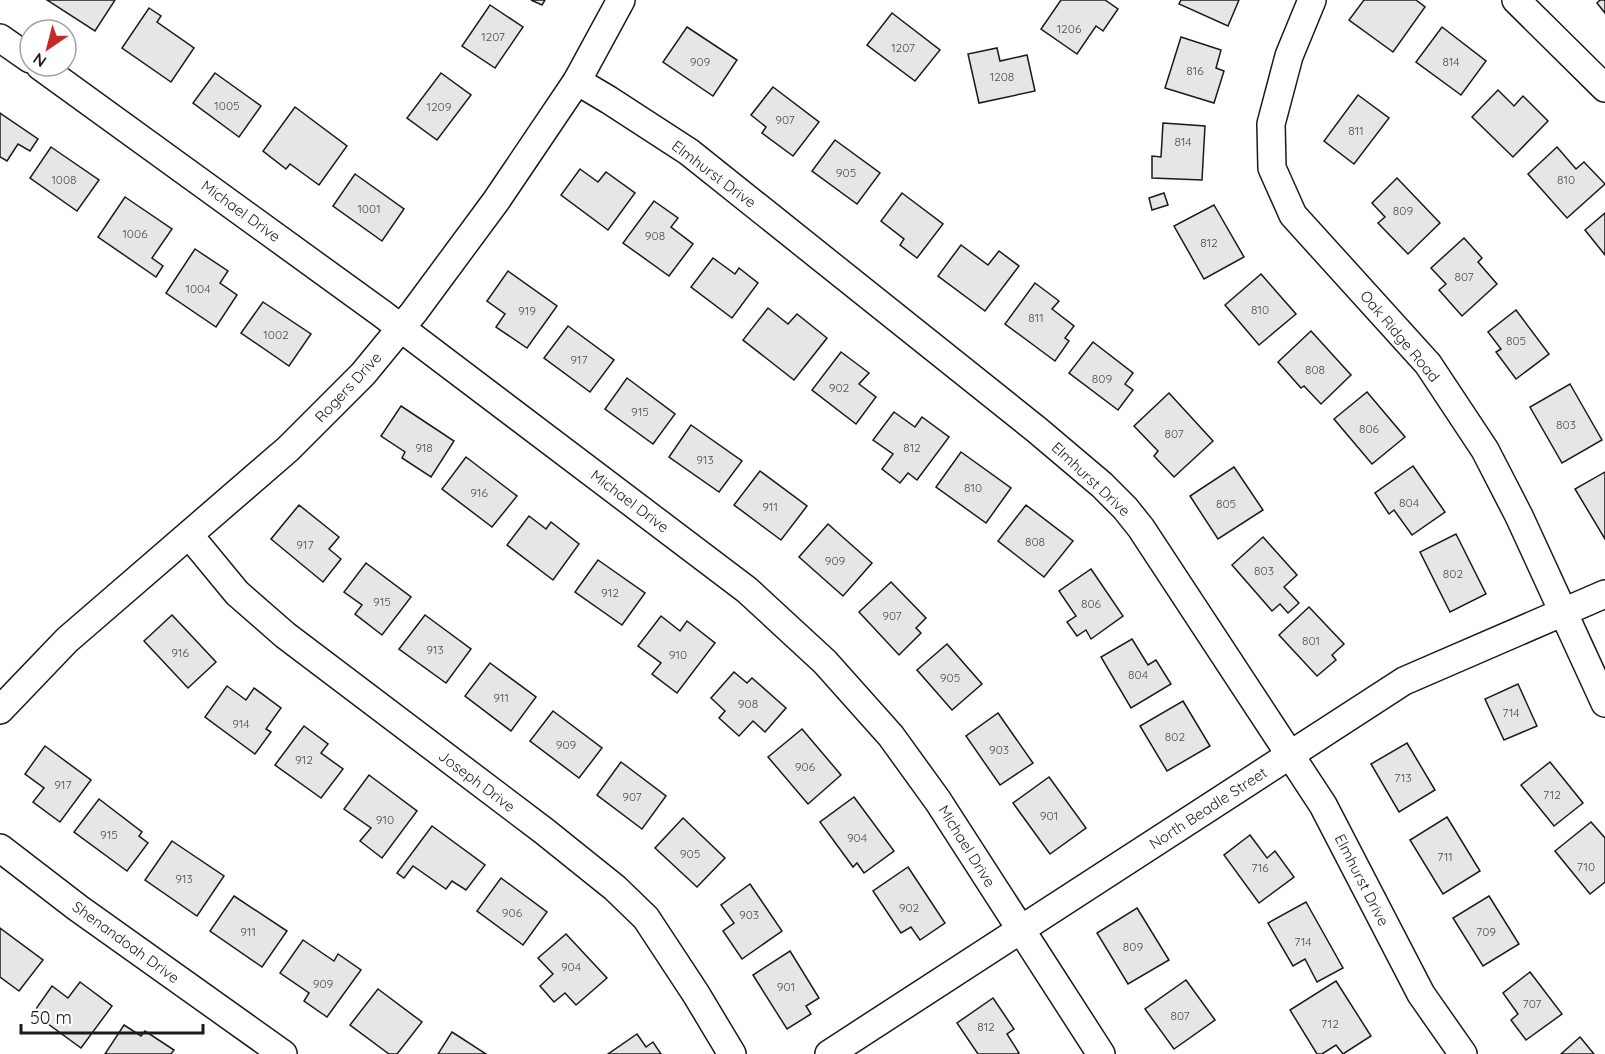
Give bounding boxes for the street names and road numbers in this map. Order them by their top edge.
street label: Elmhurst Drive [668,136,760,212]
street label: Michael Drive [198,176,284,246]
street label: Oak Ridge Road [1356,286,1444,386]
street label: Rogers Drive [311,348,385,426]
street label: Elmhurst Drive [1048,438,1134,520]
street label: Michael Drive [587,465,673,537]
street label: Joseph Drive [435,746,519,816]
street label: North Beadle Street [1145,763,1271,853]
street label: Michael Drive [934,801,1000,891]
street label: Elmhurst Drive [1331,831,1393,929]
street label: Shenandoah Drive [69,897,183,987]

